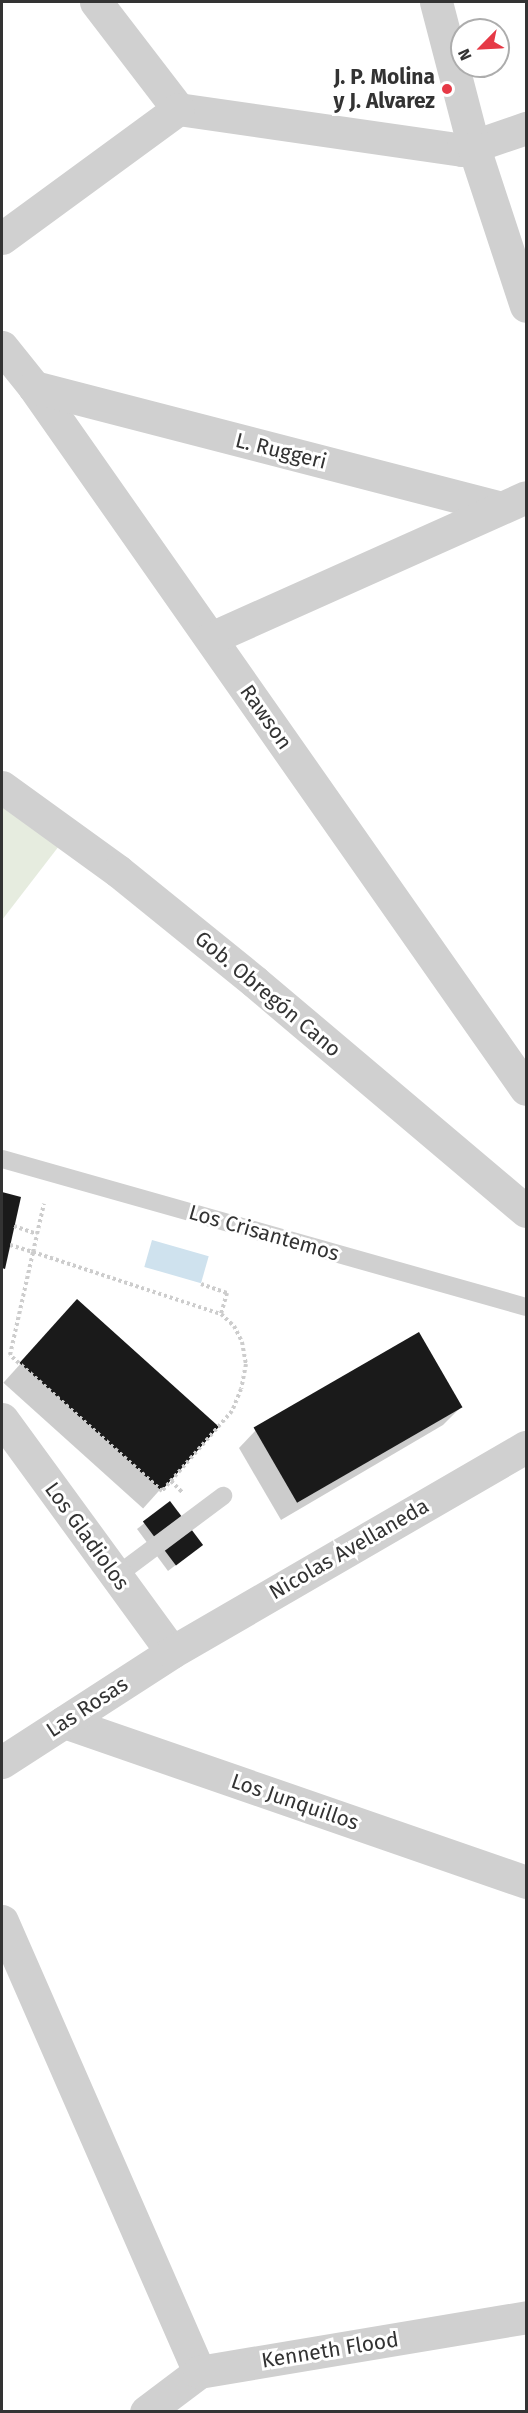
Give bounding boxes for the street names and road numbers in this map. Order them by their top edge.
street label: L. Ruggeri [233,428,329,474]
street label: Rawson [235,680,297,754]
street label: Gob. Obregón Cano [190,926,346,1062]
street label: Los Crisantemos [186,1200,342,1266]
street label: Los Gladiolos [39,1477,135,1595]
street label: Nicolas Avellaneda [265,1493,433,1605]
street label: Las Rosas [42,1671,132,1743]
street label: Los Junquillos [228,1768,362,1836]
street label: Kenneth Flood [260,2327,400,2373]

